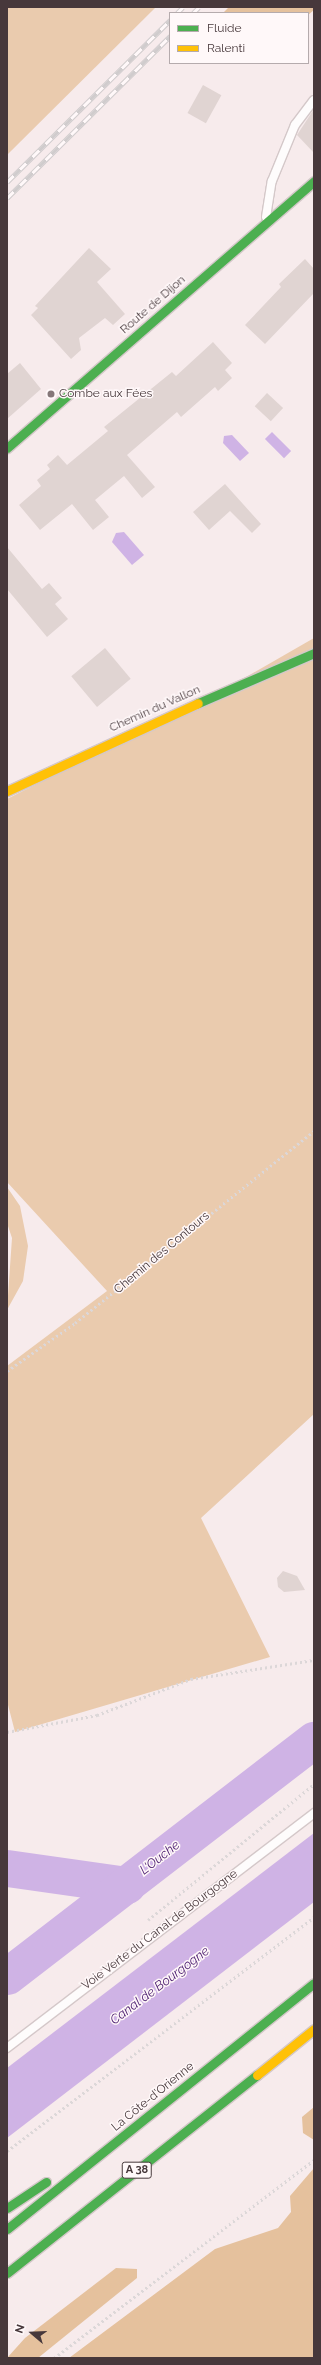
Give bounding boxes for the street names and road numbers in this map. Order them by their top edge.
street label: Route de Dijon [118,273,188,337]
street label: Chemin du Vallon [107,682,203,736]
street label: Chemin des Contours [111,1209,213,1297]
street label: Voie Verte du Canal de Bourgogne [79,1866,241,1994]
street label: La Côte-d'Orienne [109,2059,197,2135]
road number: A 38 [121,2161,153,2179]

